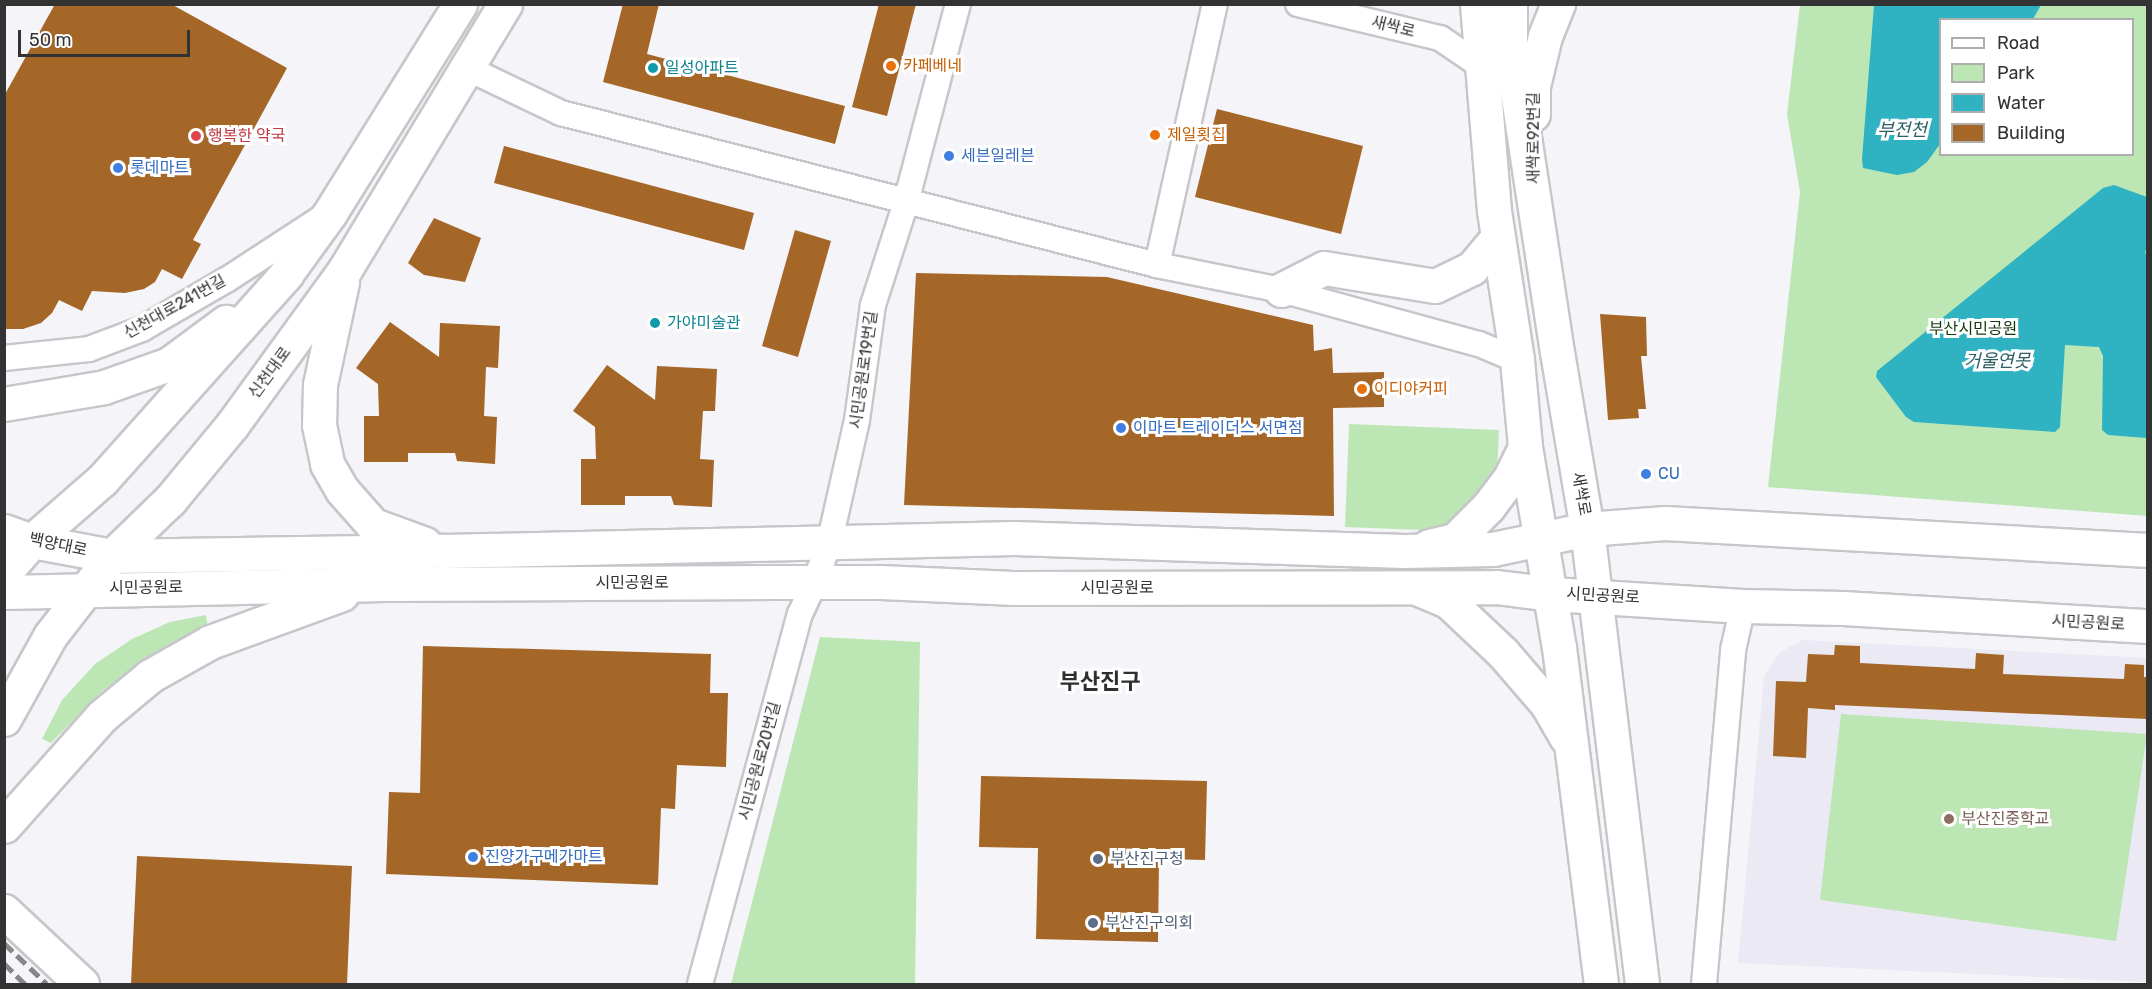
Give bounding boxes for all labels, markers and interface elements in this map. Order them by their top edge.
street label: 새싹로 [1369,12,1417,42]
scale bar [21,18,194,56]
legend [1939,18,2134,156]
text: 50 m [29,29,72,51]
text: Road [1997,32,2040,54]
place label: 카페베네 [903,56,962,76]
place label: 일성아파트 [665,58,739,78]
marker: 카페베네 [884,59,898,73]
marker: 일성아파트 [646,61,660,75]
text: Park [1997,62,2034,84]
street label: 새싹로92번길 [1524,92,1544,184]
text: Water [1997,92,2045,114]
water label: 부전천 [1877,119,1927,141]
text: Building [1997,122,2065,144]
place label: 제일횟집 [1167,125,1226,145]
place label: 행복한 약국 [208,126,286,146]
marker: 제일횟집 [1148,128,1162,142]
marker: 행복한 약국 [189,129,203,143]
place label: 세븐일레븐 [961,146,1035,166]
marker: 세븐일레븐 [942,149,956,163]
place label: 롯데마트 [130,158,189,178]
marker: 롯데마트 [111,161,125,175]
street label: 신천대로241번길 [120,271,230,343]
street label: 시민공원로19번길 [846,310,882,430]
place label: 가야미술관 [667,313,741,333]
marker: 가야미술관 [648,316,662,330]
park label: 부산시민공원 [1929,319,2017,339]
street label: 신천대로 [245,344,295,402]
water label: 거울연못 [1964,350,2030,372]
place label: 이디야커피 [1374,379,1448,399]
marker: 이디야커피 [1355,382,1369,396]
place label: 이마트 트레이더스 서면점 [1133,418,1303,438]
marker: 이마트 트레이더스 서면점 [1114,421,1128,435]
place label: CU [1658,464,1680,484]
marker: CU [1639,467,1653,481]
street label: 새싹로 [1568,471,1594,517]
street label: 백양대로 [27,529,89,561]
street label: 시민공원로 [595,573,669,593]
street label: 시민공원로 [109,578,183,598]
street label: 시민공원로 [1080,578,1154,598]
street label: 시민공원로 [1566,584,1640,608]
street label: 시민공원로 [2051,611,2125,635]
district label: 부산진구 [1060,669,1140,695]
street label: 시민공원로20번길 [735,699,785,823]
place label: 부산진중학교 [1961,809,2049,829]
marker: 부산진중학교 [1942,812,1956,826]
place label: 진양가구메가마트 [485,847,603,867]
place label: 부산진구청 [1110,849,1184,869]
marker: 진양가구메가마트 [466,850,480,864]
marker: 부산진구청 [1091,852,1105,866]
place label: 부산진구의회 [1105,913,1193,933]
marker: 부산진구의회 [1086,916,1100,930]

